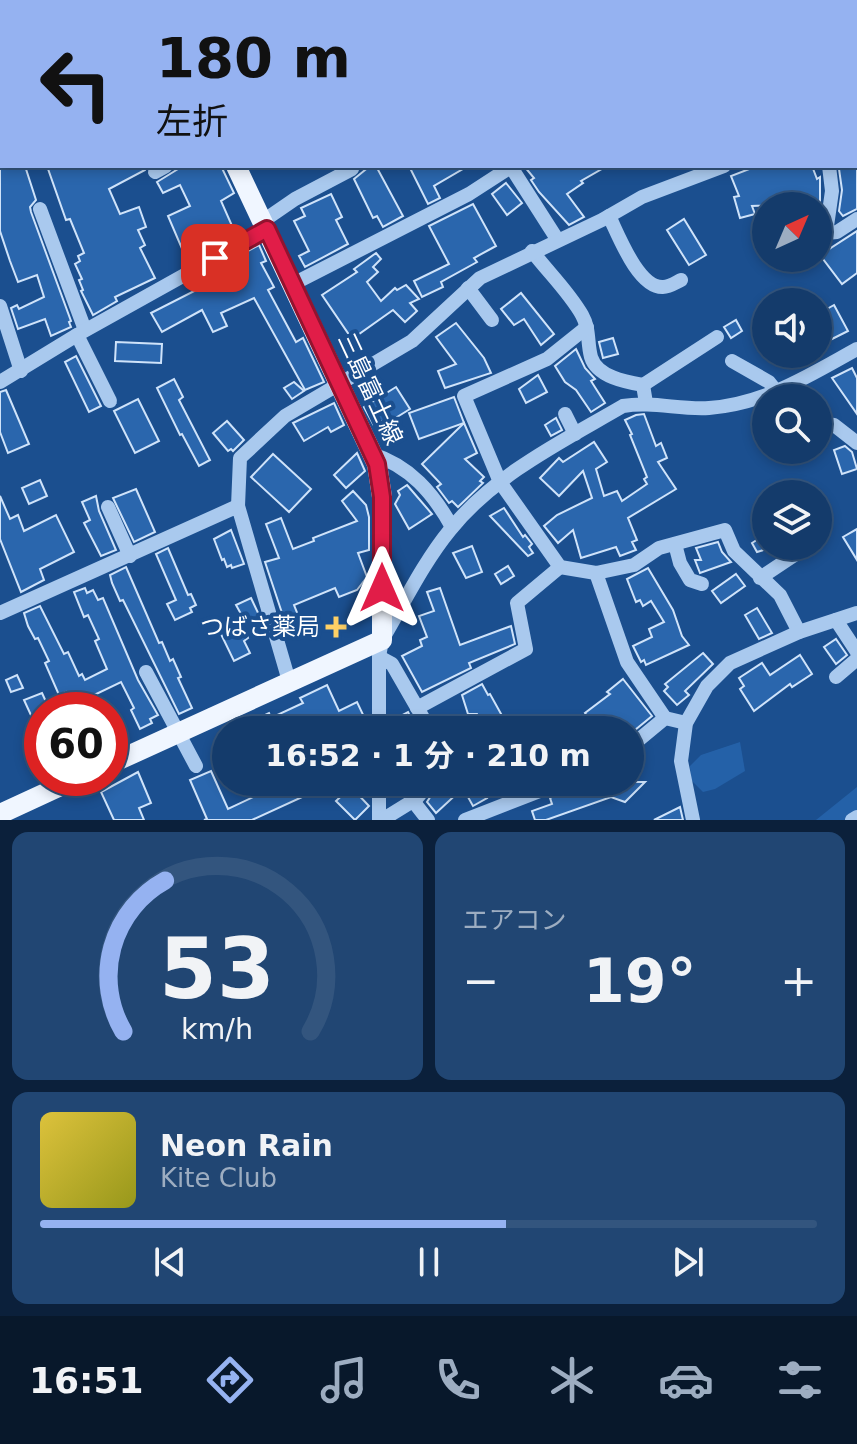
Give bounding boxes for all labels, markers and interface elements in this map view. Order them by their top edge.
text: 180 m [156,25,351,90]
icon: left [24,32,128,136]
text: 左折 [156,101,228,142]
north arrow [752,192,832,272]
map controls [752,192,832,560]
pin [181,224,249,292]
icon: arrive [193,236,237,280]
button: sound [752,288,832,368]
street label: 三島富士線 [332,329,408,449]
button: search [752,384,832,464]
button: layers [752,480,832,560]
position arrow [340,546,424,630]
place label: つばさ薬局 [200,613,320,641]
marker: つばさ薬局 [327,618,345,636]
speed limit sign: 60 [24,692,128,796]
text: 16:52 · 1 分 · 210 m [265,738,591,773]
text: エアコン [463,905,567,935]
text: 53 [159,921,275,1018]
text: 19° [583,946,697,1016]
text: − [463,955,499,1006]
text: + [780,955,817,1006]
text: km/h [181,1012,253,1046]
text: Neon Rain [160,1128,333,1163]
text: Kite Club [160,1163,277,1193]
icon: previous [148,1240,192,1284]
icon: pause [407,1240,451,1284]
icon: next [666,1240,710,1284]
icon: directions [202,1352,258,1408]
icon: music [316,1352,372,1408]
icon: phone [430,1352,486,1408]
icon: climate [544,1352,600,1408]
icon: car [658,1352,714,1408]
icon: filters [772,1352,828,1408]
text: 16:51 [29,1360,144,1401]

